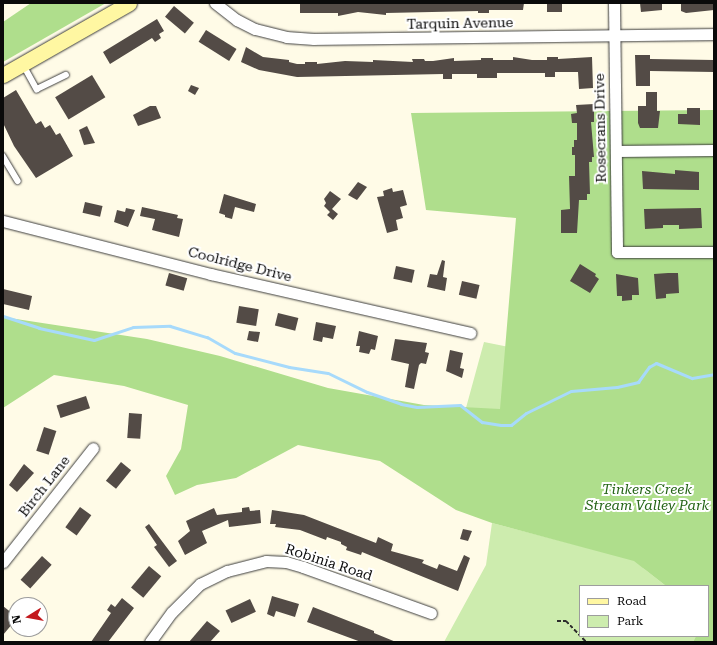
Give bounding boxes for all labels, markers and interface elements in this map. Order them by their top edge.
street label: Tarquin Avenue [407,14,513,32]
street label: Rosecrans Drive [591,73,609,183]
street label: Coolridge Drive [186,243,294,285]
street label: Birch Lane [15,452,73,520]
park label: Tinkers Creek Stream Valley Park [585,481,709,514]
street label: Robinia Road [283,540,375,584]
legend [579,585,709,637]
text: Road [617,594,646,608]
north arrow [8,597,48,637]
text: N [10,614,24,625]
text: Park [617,614,643,628]

